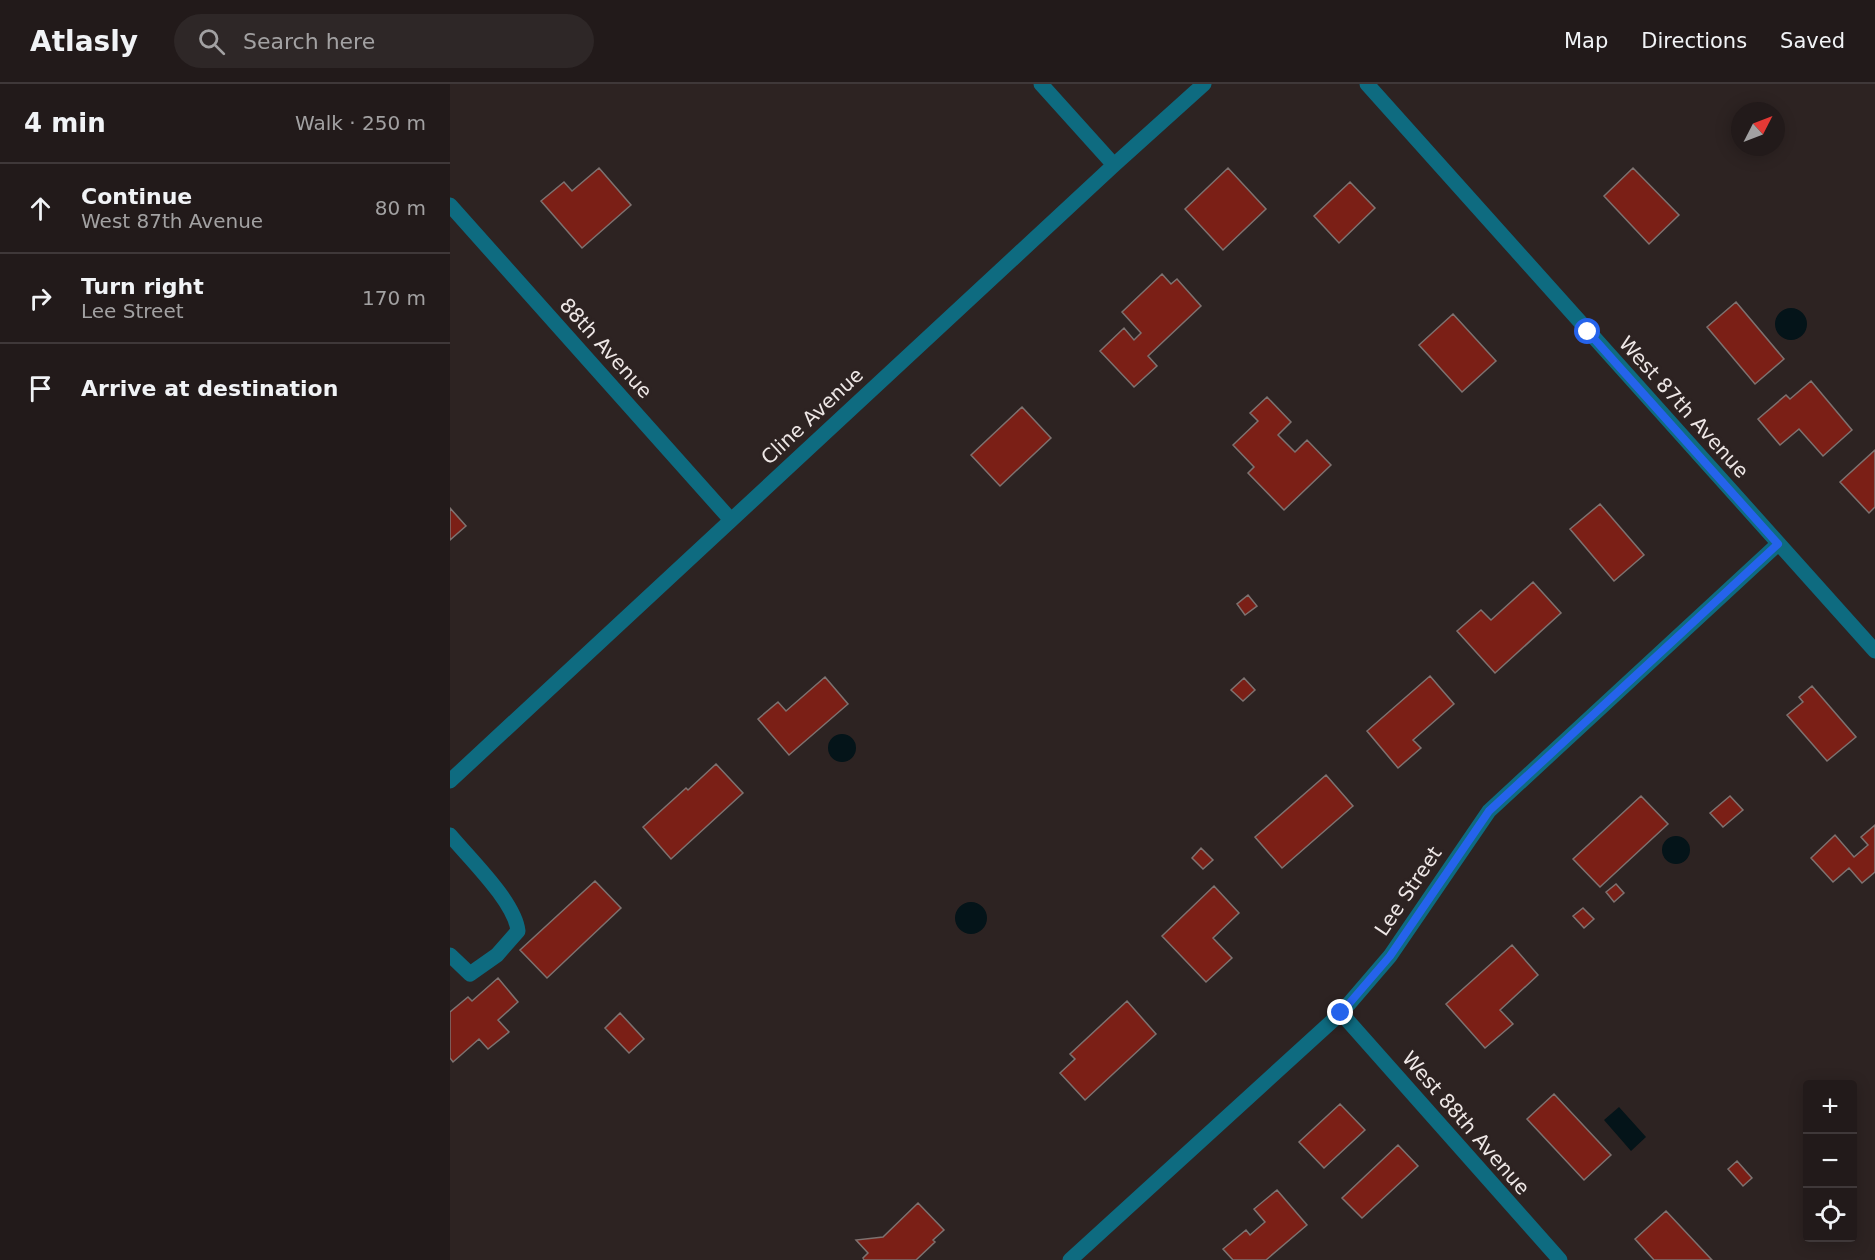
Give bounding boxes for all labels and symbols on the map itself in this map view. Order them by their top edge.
north arrow [1731,102,1785,156]
street label: 88th Avenue [555,293,657,403]
route start [1574,318,1600,344]
street label: West 87th Avenue [1614,331,1754,483]
street label: Cline Avenue [756,363,868,469]
street label: Lee Street [1369,842,1447,940]
route end [1327,999,1353,1025]
street label: West 88th Avenue [1397,1046,1535,1200]

